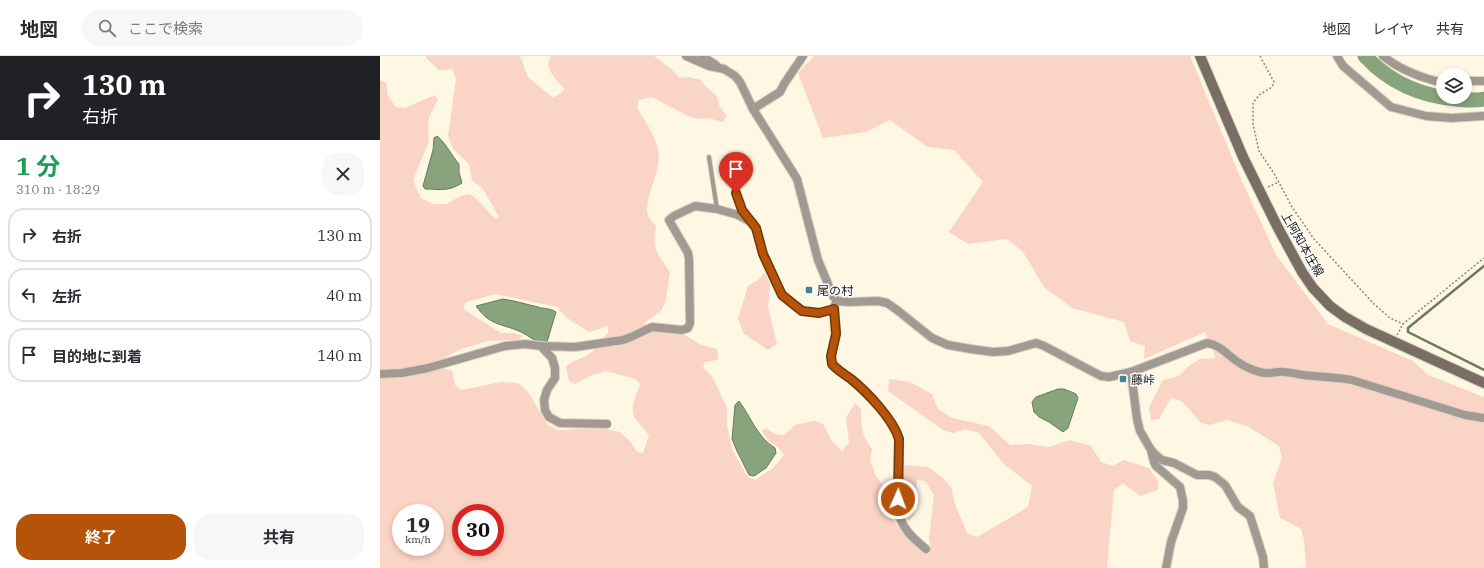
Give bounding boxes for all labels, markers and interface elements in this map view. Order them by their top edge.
search box [82,10,362,46]
text: 地図 [20,17,58,41]
icon: search [96,17,118,39]
text: ここで検索 [128,19,203,38]
text: 地図 [1322,20,1350,38]
text: レイヤ [1372,20,1414,38]
text: 共有 [1436,20,1464,38]
text: 130 m [82,66,166,103]
map controls [1436,68,1472,104]
button: layers [1436,68,1472,104]
icon: right [16,72,68,124]
text: 右折 [82,105,118,128]
text: 1 分 [16,150,60,182]
pin [719,152,753,193]
button: close [322,153,364,195]
icon: arrive [725,158,747,180]
text: 310 m · 18:29 [16,181,100,198]
street label: 上阿知本庄線 [1279,209,1327,279]
icon: right [18,224,40,246]
text: 130 m [317,226,362,245]
text: 右折 [52,227,82,246]
place label: 尾の村 [817,283,854,298]
icon: left [18,284,40,306]
marker: 尾の村 [804,285,814,295]
text: 40 m [326,286,362,305]
text: 左折 [52,287,82,306]
icon: arrive [18,344,40,366]
text: 140 m [317,346,362,365]
text: 目的地に到着 [52,347,142,366]
place label: 藤峠 [1131,372,1155,387]
marker: 藤峠 [1118,374,1128,384]
position arrow [877,478,919,520]
speed limit sign: 30 [452,504,504,556]
text: 19 [406,511,430,538]
button: 終了 [16,514,186,560]
button: 共有 [194,514,364,560]
text: km/h [405,533,431,546]

